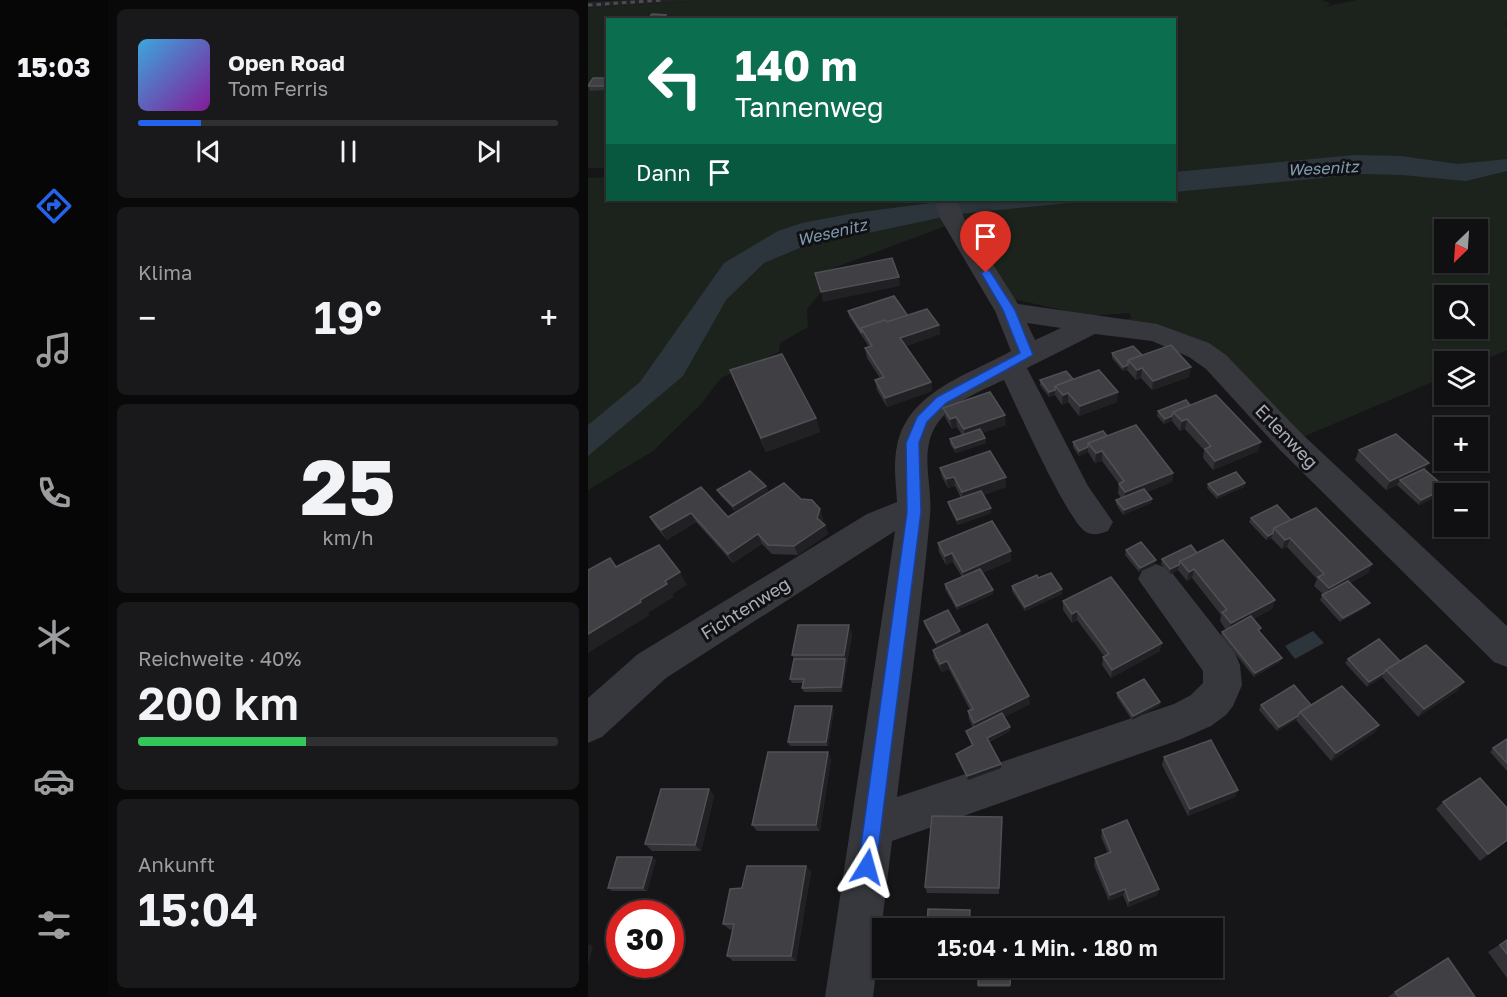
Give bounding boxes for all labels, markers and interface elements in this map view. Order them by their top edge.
text: 140 m [735,40,857,90]
icon: left [636,42,714,120]
text: Open Road [228,49,345,76]
text: 15:03 [17,51,91,83]
text: Tom Ferris [228,76,328,100]
text: Tannenweg [735,91,884,123]
icon: previous [192,135,225,168]
icon: pause [332,135,365,168]
icon: next [472,135,505,168]
icon: arrive [703,156,736,189]
water label: Wesenitz [1287,156,1361,180]
text: Dann [636,159,691,186]
icon: directions [33,185,75,227]
pin [960,211,1011,273]
water label: Wesenitz [795,214,871,250]
north arrow [1434,219,1488,273]
map controls [1434,219,1488,537]
icon: arrive [969,220,1002,253]
text: Klima [138,260,192,284]
button: search [1434,285,1488,339]
text: 19° [314,290,382,344]
text: − [138,298,156,337]
text: + [540,298,558,337]
icon: music [33,329,75,371]
button: layers [1434,351,1488,405]
street label: Erlenweg [1251,399,1323,473]
button: + [1434,417,1488,471]
text: 25 [300,439,396,532]
icon: phone [33,472,75,514]
button: − [1434,483,1488,537]
text: km/h [323,525,373,549]
street label: Fichtenweg [696,572,794,644]
icon: climate [33,616,75,658]
text: Reichweite · 40% [138,646,301,670]
text: 200 km [138,676,299,730]
icon: car [33,760,75,802]
position arrow [835,835,899,899]
text: Ankunft [138,852,215,876]
text: 15:04 [138,882,259,936]
speed limit sign: 30 [606,900,684,978]
icon: filters [33,904,75,946]
text: 15:04 · 1 Min. · 180 m [937,934,1158,961]

